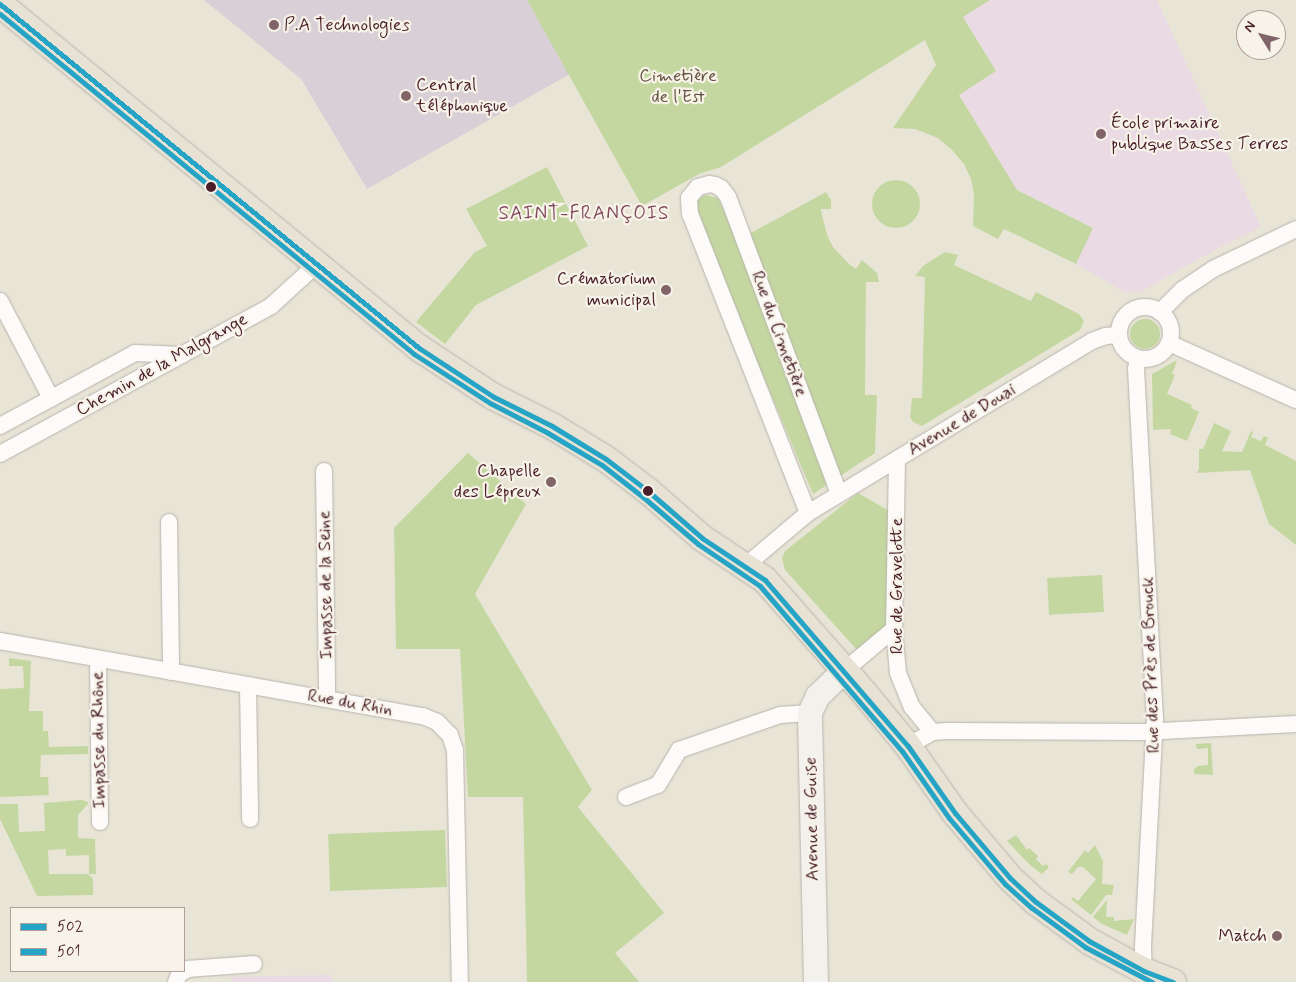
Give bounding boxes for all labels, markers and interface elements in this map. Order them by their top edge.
north arrow [1236,10,1286,60]
place label: P.A Technologies [284,14,407,36]
text: N [1240,18,1260,36]
marker: P.A Technologies [268,19,280,31]
park label: Cimetière de l'Est [639,66,717,108]
place label: Central téléphonique [416,75,508,118]
marker: Central téléphonique [400,90,412,102]
place label: École primaire publique Basses Terres [1111,113,1282,156]
marker: École primaire publique Basses Terres [1095,128,1107,140]
unlabelled marker [206,182,216,192]
district label: SAINT-FRANÇOIS [495,203,673,225]
place label: Crématorium municipal [557,269,656,312]
street label: Rue du Cimetière [747,269,811,399]
marker: Crématorium municipal [660,284,672,296]
street label: Chemin de la Malgrange [73,309,251,421]
street label: Avenue de Douai [903,379,1021,461]
place label: Chapelle des Lépreux [453,461,541,504]
marker: Chapelle des Lépreux [545,476,557,488]
unlabelled marker [643,486,653,496]
street label: Impasse de la Seine [314,510,338,660]
street label: Rue de Gravelotte [886,518,908,654]
street label: Rue des Près de Brouck [1137,577,1165,753]
street label: Impasse du Rhône [87,672,111,808]
street label: Rue du Rhin [303,684,397,722]
street label: Avenue de Guise [800,757,824,881]
legend [10,907,185,972]
text: 502 [57,917,84,937]
place label: Match [1218,925,1267,947]
marker: Match [1271,930,1283,942]
text: 501 [57,942,80,962]

